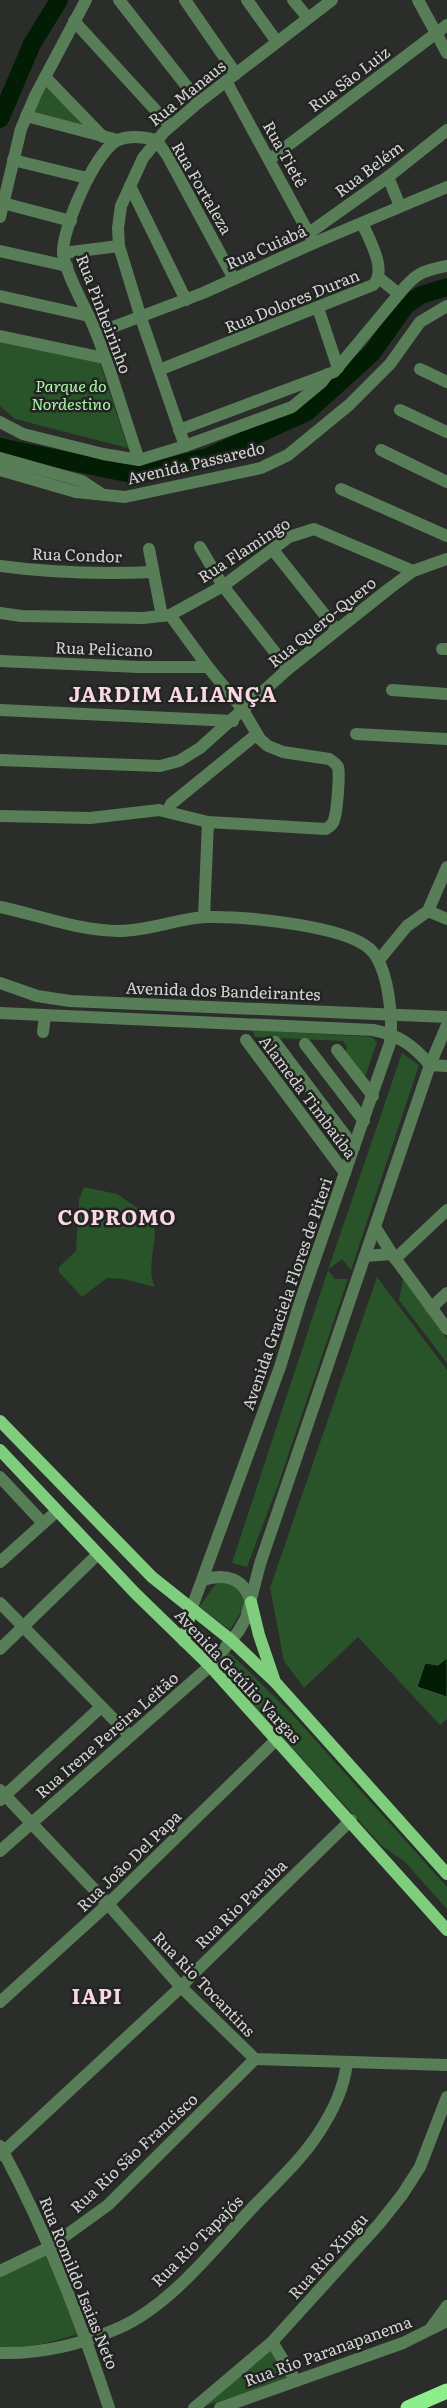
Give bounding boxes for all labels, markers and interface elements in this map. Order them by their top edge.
street label: Rua São Luiz [303,39,394,117]
street label: Rua Manaus [143,54,230,131]
street label: Rua Tietê [258,116,314,191]
street label: Rua Belém [329,134,408,202]
street label: Rua Fortaleza [167,137,239,239]
street label: Rua Cuiabá [222,218,310,274]
street label: Rua Pinheirinho [71,251,139,377]
street label: Rua Dolores Duran [221,262,363,338]
park label: Parque do Nordestino [31,373,111,415]
street label: Avenida Passaredo [124,434,267,490]
street label: Rua Flamingo [193,510,294,588]
street label: Rua Condor [32,540,123,568]
street label: Rua Quero-Quero [262,570,381,672]
street label: Rua Pelicano [55,634,153,662]
district label: JARDIM ALIANÇA [69,677,277,708]
street label: Avenida dos Bandeirantes [125,975,321,1005]
street label: Alameda Timbaúba [254,1030,363,1163]
street label: Avenida Graciela Flores de Piteri [235,1174,337,1413]
district label: COPROMO [57,1200,177,1231]
street label: Avenida Getúlio Vargas [170,1603,308,1748]
street label: Rua Irene Pereira Leitão [30,1665,183,1803]
street label: Rua João Del Papa [71,1804,186,1917]
street label: Rua Rio Paraíba [189,1853,292,1954]
street label: Rua Rio Tocantins [148,1925,261,2041]
district label: IAPI [71,1979,123,2010]
street label: Rua Rio São Francisco [64,2087,202,2218]
street label: Rua Rio Tapajós [145,2189,248,2292]
street label: Rua Romildo Isaias Neto [34,2193,126,2373]
street label: Rua Rio Xingu [282,2207,373,2304]
street label: Rua Rio Paranapanema [241,2308,415,2392]

